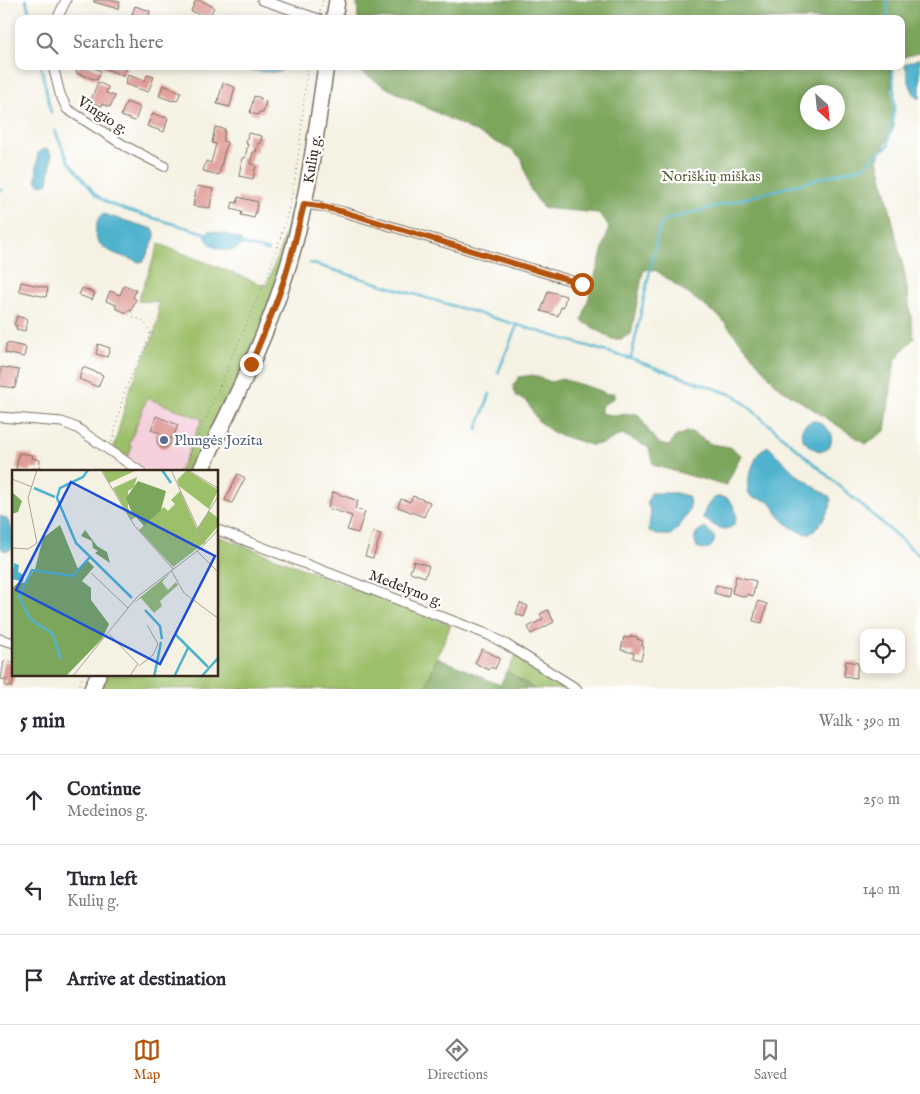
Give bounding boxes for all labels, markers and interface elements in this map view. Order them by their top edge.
search box [15,15,905,70]
icon: search [33,29,61,57]
text: Search here [73,31,164,55]
north arrow [800,85,845,130]
street label: Vingio g. [73,92,132,139]
street label: Kulių g. [299,133,326,185]
park label: Noriškių miškas [661,167,761,186]
route start [571,273,594,296]
route end [240,353,263,376]
place label: Plungės Jozita [174,431,263,450]
marker: Plungės Jozita [158,434,170,446]
inset map [12,470,219,676]
street label: Medelyno g. [366,566,445,611]
map controls [860,629,905,674]
button: locate [860,629,905,674]
text: 5 min [20,708,65,735]
text: Walk · 390 m [819,712,900,732]
text: Continue [67,778,141,802]
icon: ahead [20,786,48,814]
text: 250 m [863,790,900,810]
text: Medeinos g. [67,802,148,822]
text: Turn left [67,868,138,892]
icon: left [20,876,48,904]
text: 140 m [862,880,900,900]
text: Kulių g. [67,892,119,912]
icon: arrive [20,966,48,994]
text: Arrive at destination [67,968,226,992]
tab: Map [133,1036,161,1084]
tab: Directions [427,1036,488,1084]
tab: Saved [754,1036,787,1084]

